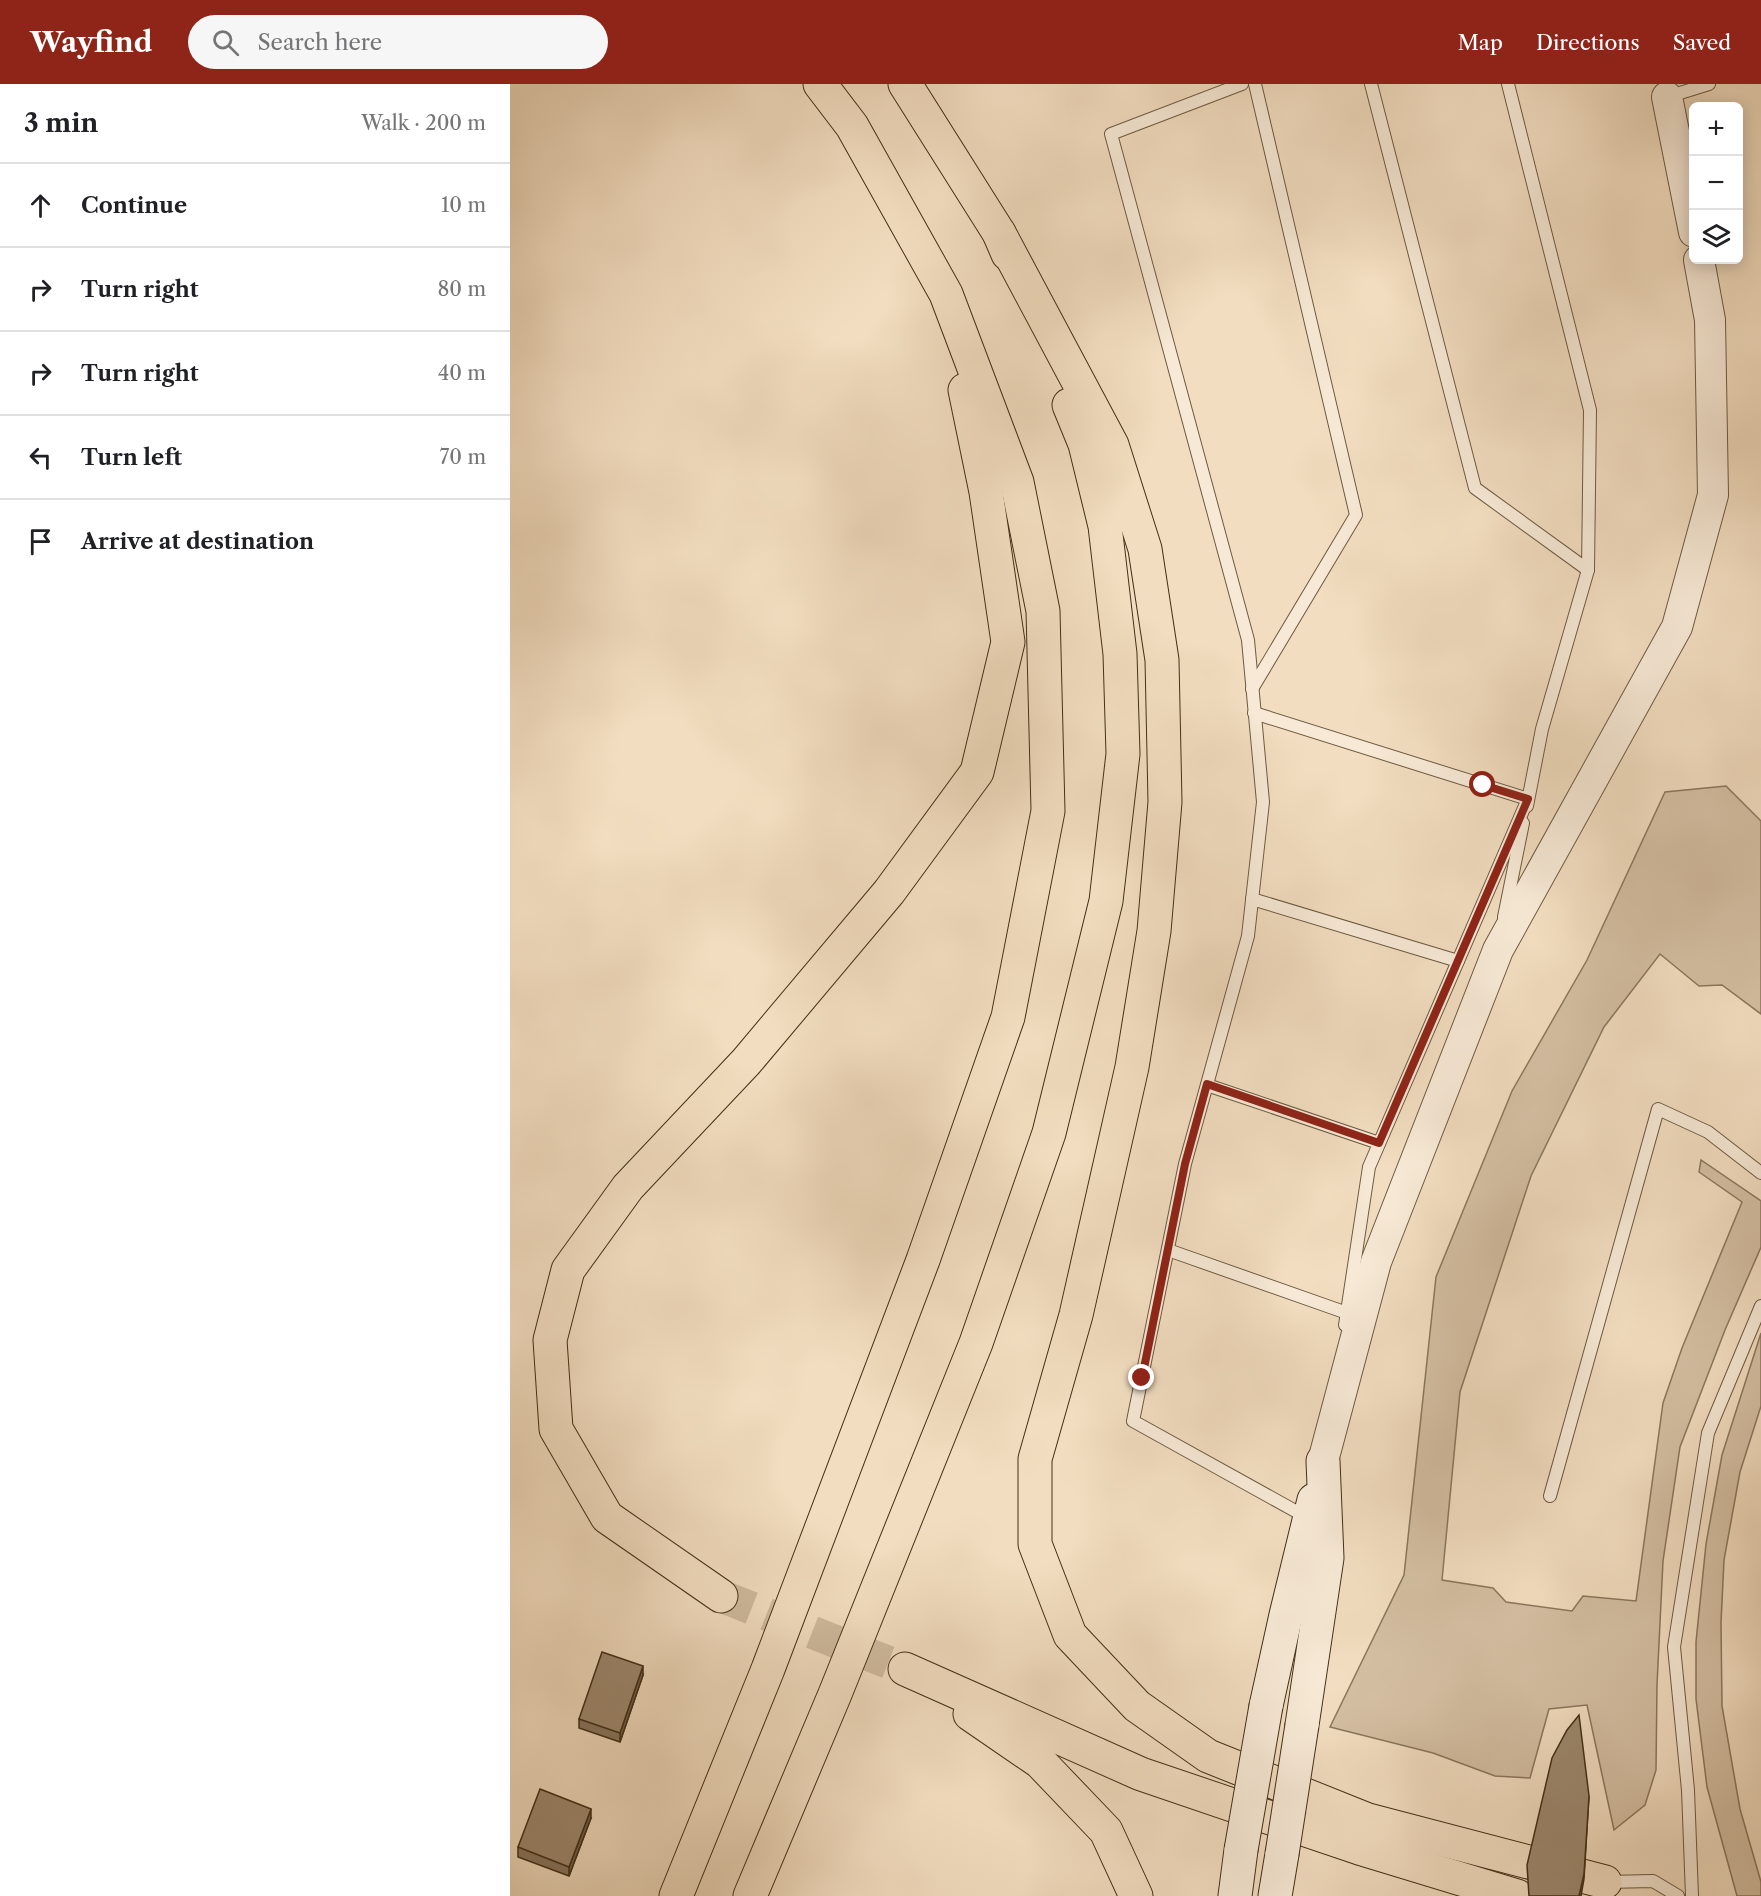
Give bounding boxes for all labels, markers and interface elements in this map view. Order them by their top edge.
search box [188,15,608,69]
text: Wayfind [30,25,152,59]
icon: search [209,26,242,59]
text: Search here [257,29,382,56]
text: Map [1458,30,1503,55]
text: Directions [1536,30,1640,55]
text: Saved [1673,30,1731,55]
map controls [1689,102,1743,264]
button: + [1689,102,1743,156]
text: 3 min [24,107,98,139]
text: Walk · 200 m [361,111,486,135]
button: − [1689,156,1743,210]
icon: ahead [24,189,57,222]
text: Continue [81,192,187,219]
text: 10 m [441,193,486,217]
button: layers [1689,210,1743,264]
icon: right [24,273,57,306]
text: Turn right [81,276,199,303]
text: 80 m [438,277,486,301]
icon: right [24,357,57,390]
text: Turn right [81,360,199,387]
text: 40 m [438,361,486,385]
icon: left [24,441,57,474]
text: Turn left [81,444,182,471]
text: 70 m [440,445,486,469]
icon: arrive [24,525,57,558]
text: Arrive at destination [81,528,314,555]
route start [1469,771,1495,797]
route end [1128,1364,1154,1390]

